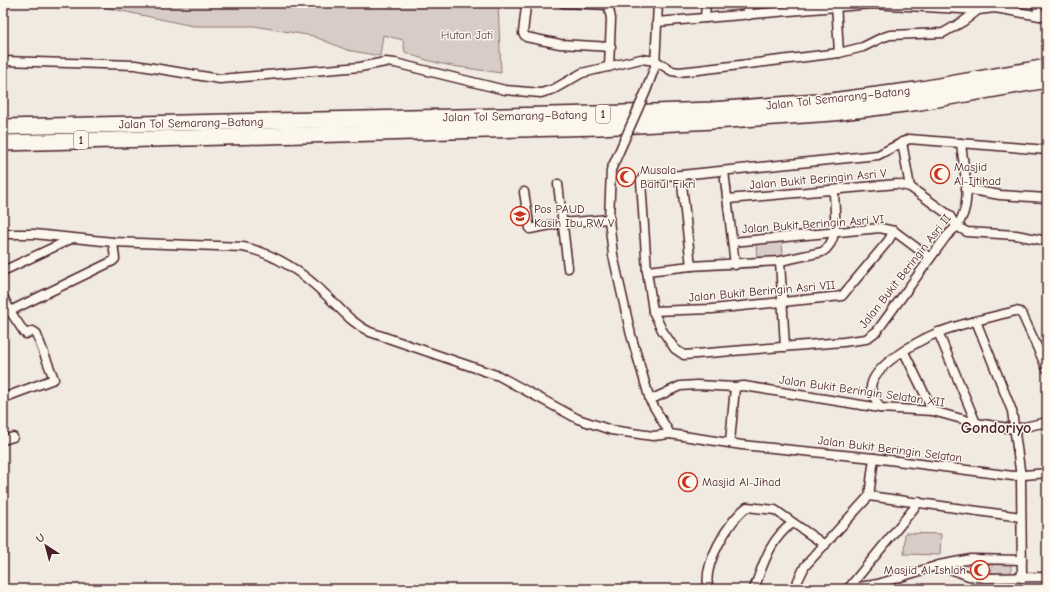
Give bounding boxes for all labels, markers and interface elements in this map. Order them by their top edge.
park label: Hutan Jati [441,28,493,42]
street label: Jalan Tol Semarang–Batang [765,83,911,113]
road number: 1 [596,105,610,123]
street label: Jalan Tol Semarang–Batang [442,108,588,124]
street label: Jalan Tol Semarang–Batang [118,115,264,131]
road number: 1 [74,131,88,149]
place label: Masjid Al-Ijtihad [954,160,1001,188]
place label: Musala Baitul Fikri [640,163,696,191]
mosque icon: Masjid Al-Ijtihad [929,163,951,185]
mosque icon: Musala Baitul Fikri [615,166,637,188]
street label: Jalan Bukit Beringin Asri V [749,166,888,192]
place label: Pos PAUD Kasih Ibu RW V [534,202,615,230]
school or university icon: Pos PAUD Kasih Ibu RW V [509,205,531,227]
street label: Jalan Bukit Beringin Asri II [856,211,954,331]
street label: Jalan Bukit Beringin Asri VI [741,212,885,236]
street label: Jalan Bukit Beringin Asri VII [688,278,836,304]
street label: Jalan Bukit Beringin Selatan XII [778,372,946,410]
district label: Gondoriyo [961,419,1031,437]
street label: Jalan Bukit Beringin Selatan [817,433,963,465]
mosque icon: Masjid Al-Jihad [677,471,699,493]
place label: Masjid Al-Jihad [702,475,781,489]
north arrow [26,526,66,566]
text: U [34,531,47,546]
mosque icon: Masjid Al Ishlah [969,559,991,581]
place label: Masjid Al Ishlah [884,563,966,577]

